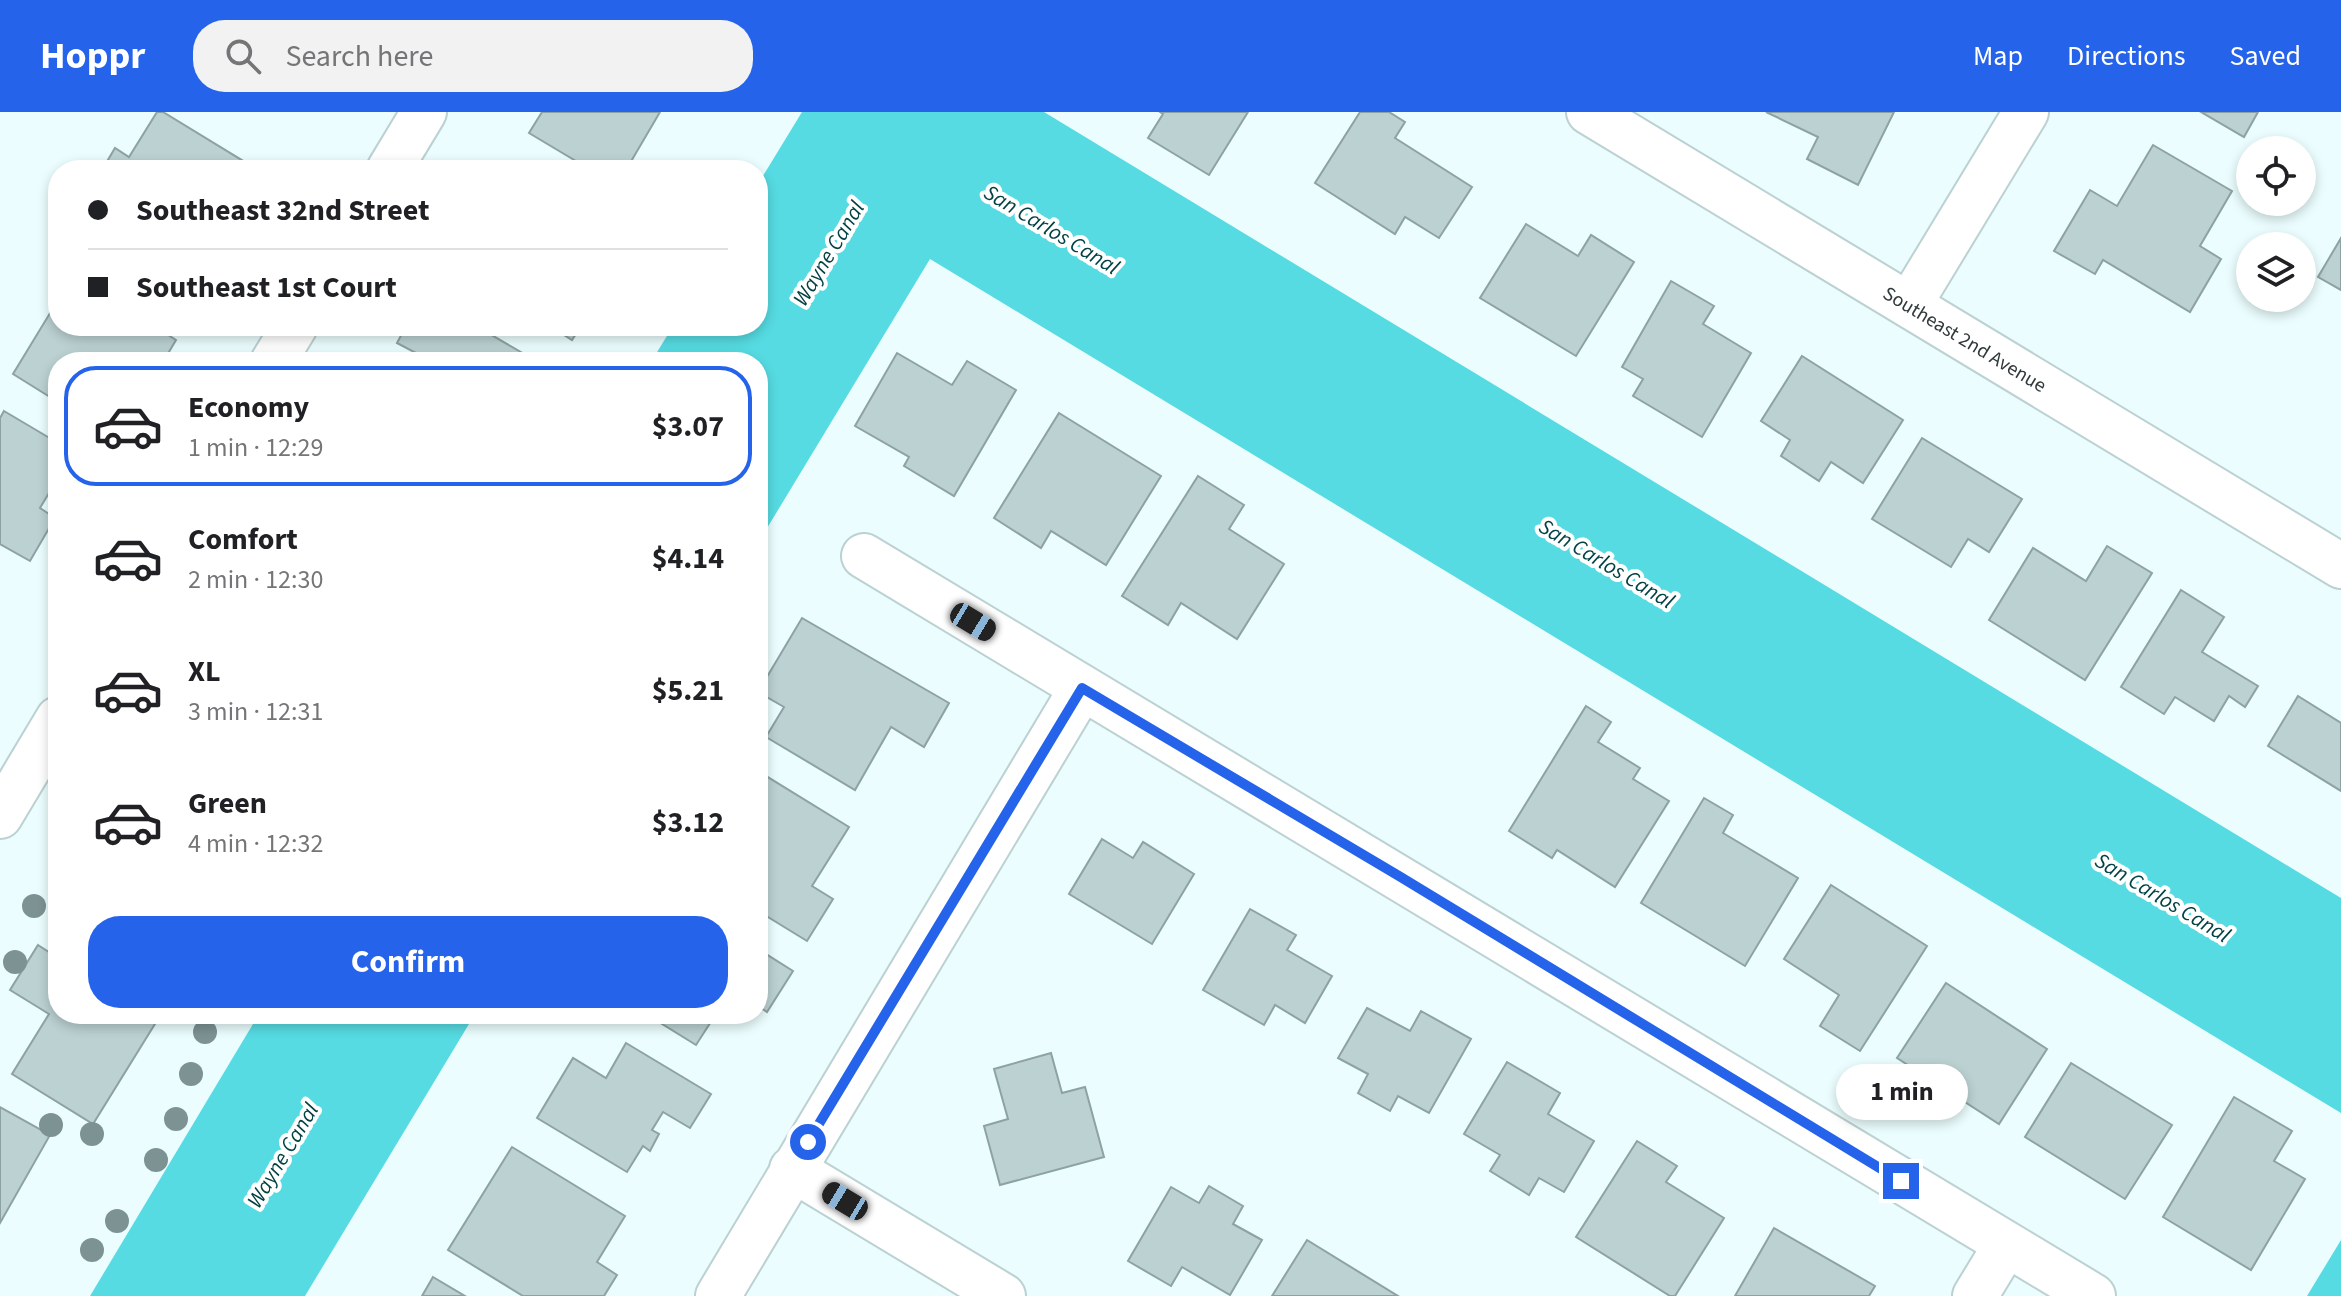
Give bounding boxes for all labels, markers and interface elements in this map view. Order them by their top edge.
search box [193,20,753,92]
text: Hoppr [40,29,145,83]
icon: search [221,34,265,78]
text: Search here [285,35,433,78]
text: Map [1973,36,2023,76]
text: Directions [2067,36,2186,76]
text: Saved [2230,36,2301,76]
map controls [2236,136,2316,312]
button: locate [2236,136,2316,216]
water label: San Carlos Canal [978,177,1126,283]
text: Southeast 32nd Street [136,189,429,232]
water label: Wayne Canal [785,195,873,312]
button: layers [2236,232,2316,312]
text: Southeast 1st Court [136,266,397,309]
street label: Southeast 2nd Avenue [1878,280,2052,400]
text: Economy [188,386,309,429]
icon: car [92,390,164,462]
text: $3.07 [652,405,724,448]
text: 1 min · 12:29 [188,429,323,466]
water label: San Carlos Canal [1533,511,1681,617]
text: Comfort [188,518,298,561]
icon: car [92,522,164,594]
text: $4.14 [652,537,724,580]
text: 2 min · 12:30 [188,561,323,598]
car [946,599,1000,645]
text: XL [188,650,221,693]
icon: car [92,654,164,726]
text: $5.21 [652,669,724,712]
text: 3 min · 12:31 [188,693,323,730]
text: Green [188,782,267,825]
icon: car [92,786,164,858]
text: $3.12 [652,801,724,844]
text: 4 min · 12:32 [188,825,323,862]
water label: San Carlos Canal [2089,845,2237,951]
button: Confirm [88,916,728,1008]
callout: 1 min [1835,1065,1967,1121]
text: 1 min [1870,1073,1934,1110]
water label: Wayne Canal [239,1097,327,1214]
route start [790,1124,826,1160]
route end [1883,1163,1919,1199]
car [818,1178,872,1224]

